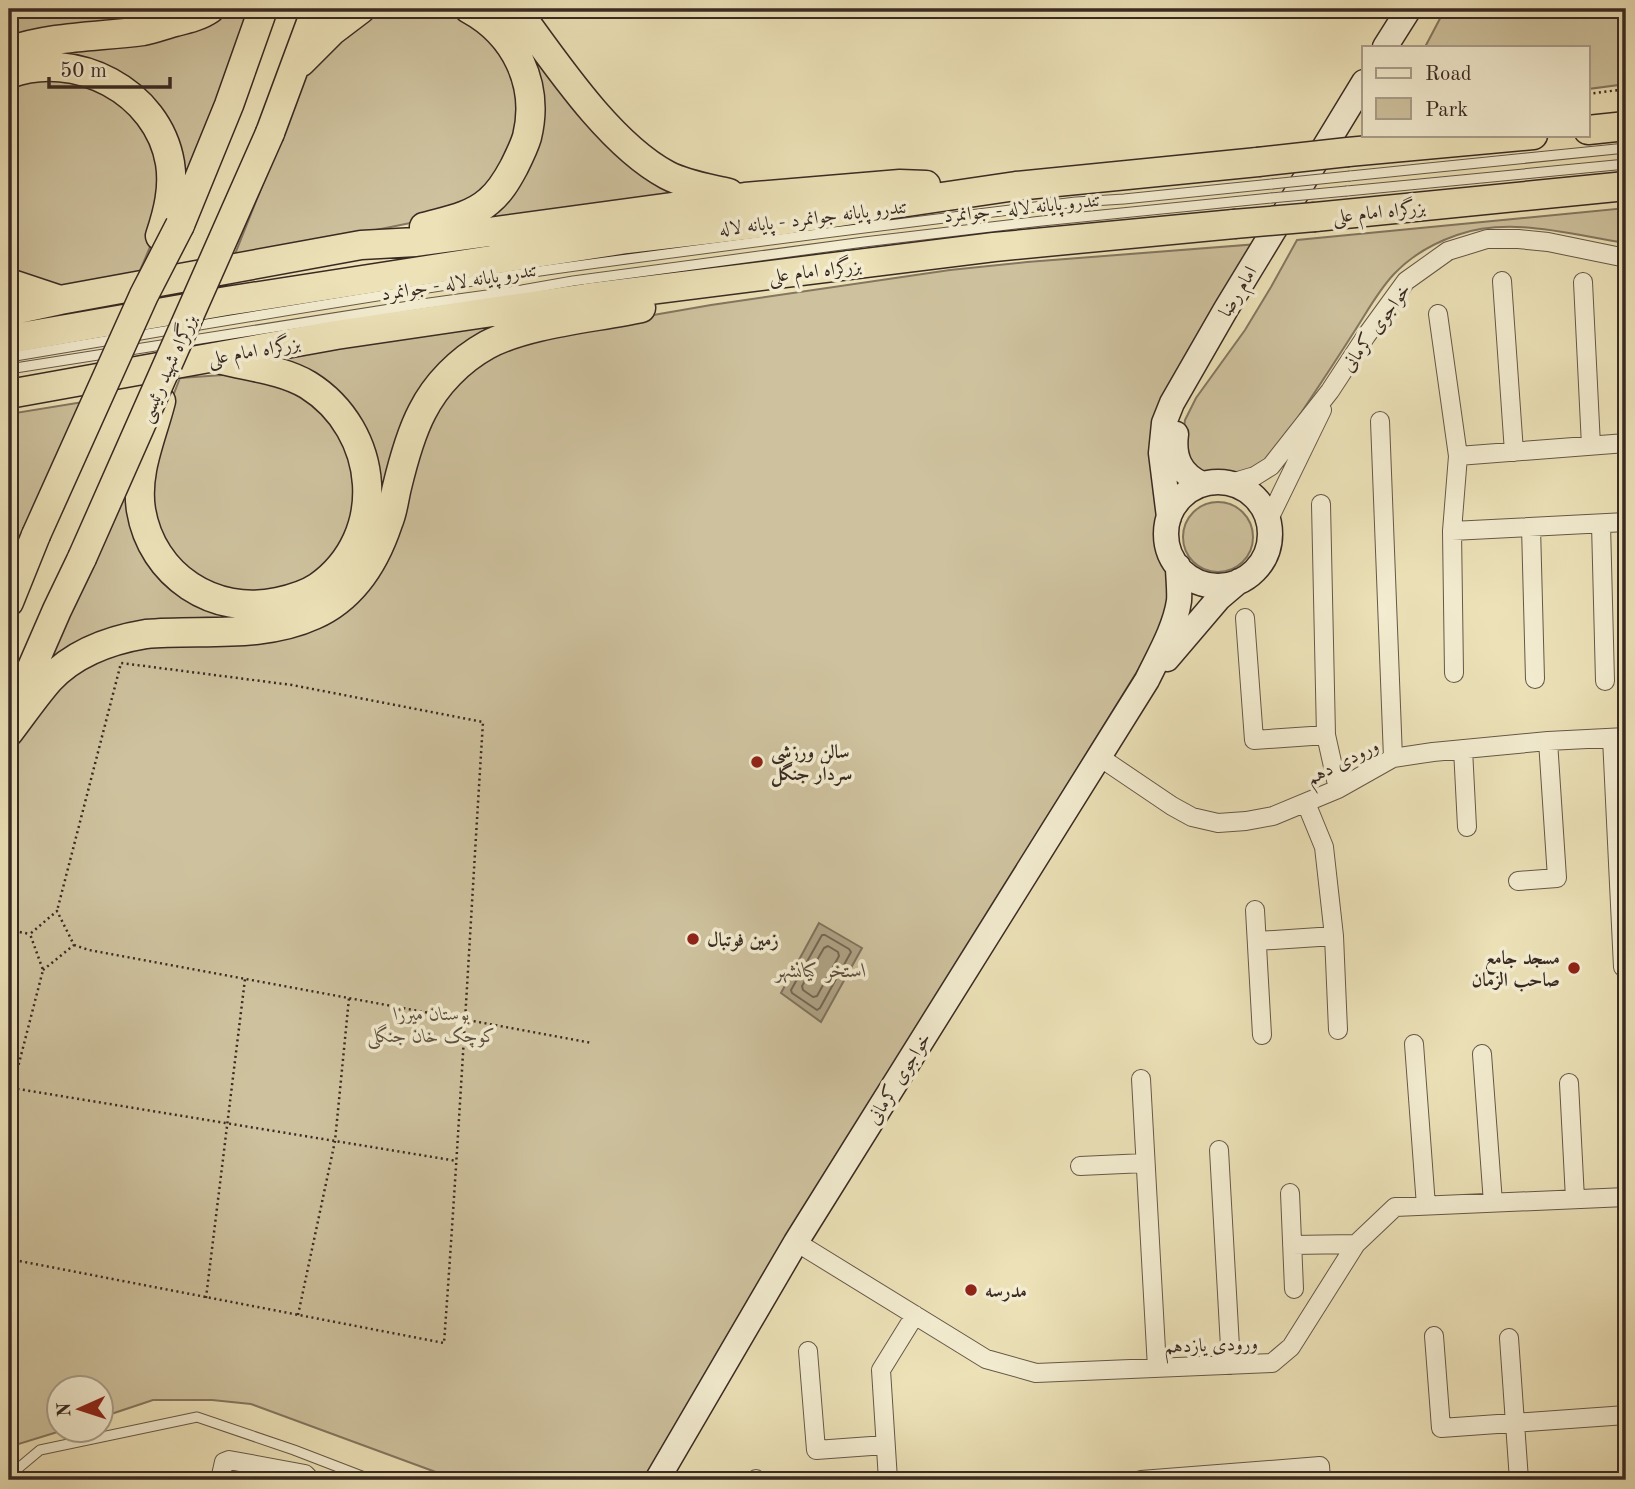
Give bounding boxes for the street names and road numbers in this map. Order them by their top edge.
street label: تندرو پایانه لاله - جوانمرد [943,192,1102,229]
street label: بزرگراه امام علی [1331,194,1428,233]
street label: تندرو پایانه جوانمرد - پایانه لاله [718,199,909,242]
street label: بزرگراه امام علی [767,252,864,293]
street label: تندرو پایانه لاله - جوانمرد [380,262,539,307]
street label: امام رضا [1217,264,1266,323]
street label: خواجوی کرمانی [1337,280,1416,377]
street label: بزرگراه شهید رئیسی [133,310,204,426]
street label: بزرگراه امام علی [206,330,304,375]
street label: ورودی دهم [1304,737,1385,796]
street label: خواجوی کرمانی [863,1029,936,1129]
street label: ورودی یازدهم [1164,1335,1259,1365]

